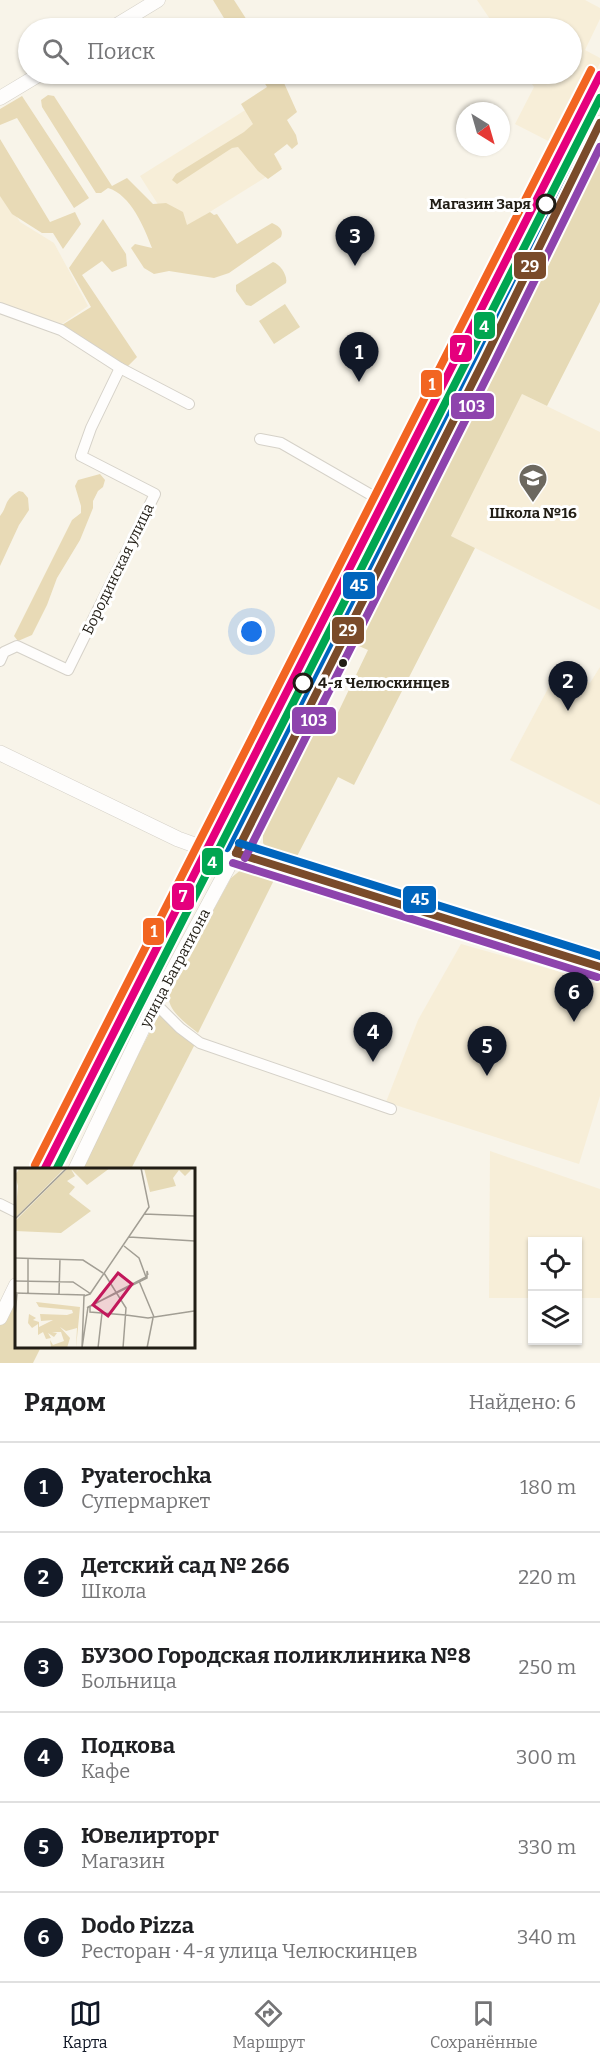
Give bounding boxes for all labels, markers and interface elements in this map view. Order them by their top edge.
search box [18,18,582,84]
icon: search [39,35,72,68]
text: Поиск [87,38,155,65]
north arrow [456,102,510,156]
marker: Магазин Заря [536,194,556,214]
place label: Магазин Заря [429,195,531,213]
pin: 3 [336,216,374,266]
line badge: 29 [513,251,547,280]
text: 29 [521,257,539,276]
line badge: 4 [473,311,496,340]
text: 4 [479,317,489,336]
pin: 1 [340,332,378,382]
line badge: 7 [449,334,473,363]
text: 7 [457,340,466,359]
line badge: 1 [420,369,443,398]
text: 1 [429,375,436,394]
line badge: 103 [450,392,495,420]
text: 103 [459,397,485,416]
school or university icon: Школа №16 [517,462,549,504]
street label: Бородинская улица [78,500,158,638]
place label: Школа №16 [489,504,577,522]
line badge: 45 [342,571,376,600]
text: 45 [350,576,368,595]
line badge: 29 [331,616,365,645]
your location [237,617,266,646]
text: 29 [339,621,357,640]
unlabelled marker [337,657,349,669]
pin: 2 [548,662,588,711]
marker: 4-я Челюскинцев [293,673,313,693]
place label: 4-я Челюскинцев [318,674,450,692]
line badge: 103 [291,706,337,735]
text: 103 [301,711,327,730]
line badge: 4 [201,847,224,876]
text: 4 [207,853,217,872]
line badge: 7 [171,882,195,911]
line badge: 45 [402,885,437,914]
text: 7 [179,887,188,906]
text: 45 [411,890,429,909]
street label: улица Багратиона [136,905,214,1031]
line badge: 1 [142,917,165,946]
text: 1 [151,922,158,941]
pin: 6 [554,972,594,1022]
pin: 4 [354,1012,392,1062]
pin: 5 [468,1026,506,1076]
inset map [15,1168,195,1348]
map controls [528,1237,582,1345]
button: locate [528,1237,582,1291]
button: layers [528,1291,582,1345]
text: Рядом [24,1387,106,1418]
text: Найдено: 6 [469,1390,576,1414]
text: Pyaterochka [81,1462,212,1489]
text: 1 [39,1475,48,1499]
text: 180 m [520,1475,576,1499]
text: Супермаркет [81,1489,210,1513]
text: Детский сад № 266 [81,1552,290,1579]
text: 2 [38,1565,49,1589]
text: 220 m [518,1565,576,1589]
text: Школа [81,1579,147,1603]
text: БУЗОО Городская поликлиника №8 [81,1642,471,1669]
text: 3 [38,1655,49,1679]
text: 250 m [519,1655,576,1679]
text: Больница [81,1669,177,1693]
text: Подкова [81,1732,175,1759]
text: 4 [37,1745,50,1769]
text: 300 m [516,1745,576,1769]
text: Кафе [81,1759,130,1783]
text: Ювелирторг [81,1822,219,1849]
text: 5 [38,1835,49,1859]
text: 330 m [518,1835,576,1859]
text: Магазин [81,1849,165,1873]
text: Dodo Pizza [81,1912,194,1939]
text: 6 [38,1925,49,1949]
text: 340 m [517,1925,576,1949]
text: Ресторан · 4-я улица Челюскинцев [81,1939,417,1963]
tab: Карта [62,1997,108,2052]
tab: Маршрут [233,1997,305,2052]
tab: Сохранённые [430,1997,538,2052]

